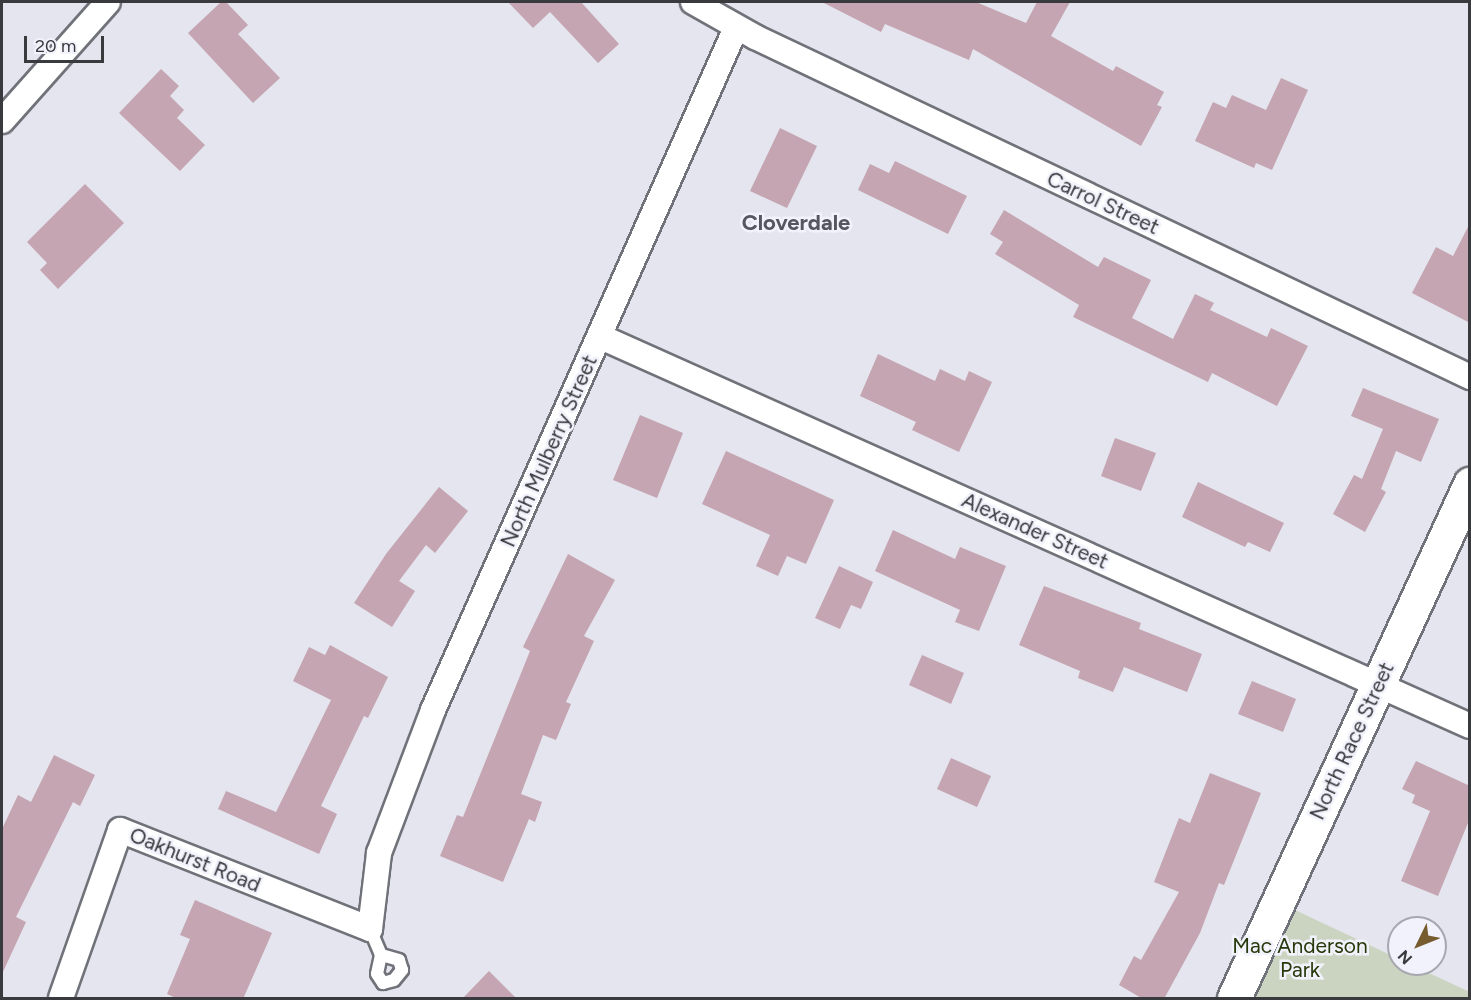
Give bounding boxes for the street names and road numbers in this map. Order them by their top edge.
street label: Carrol Street [1043,166,1163,240]
street label: North Mulberry Street [495,351,603,551]
street label: Alexander Street [958,487,1112,575]
street label: North Race Street [1304,658,1400,824]
street label: Oakhurst Road [126,822,264,898]

